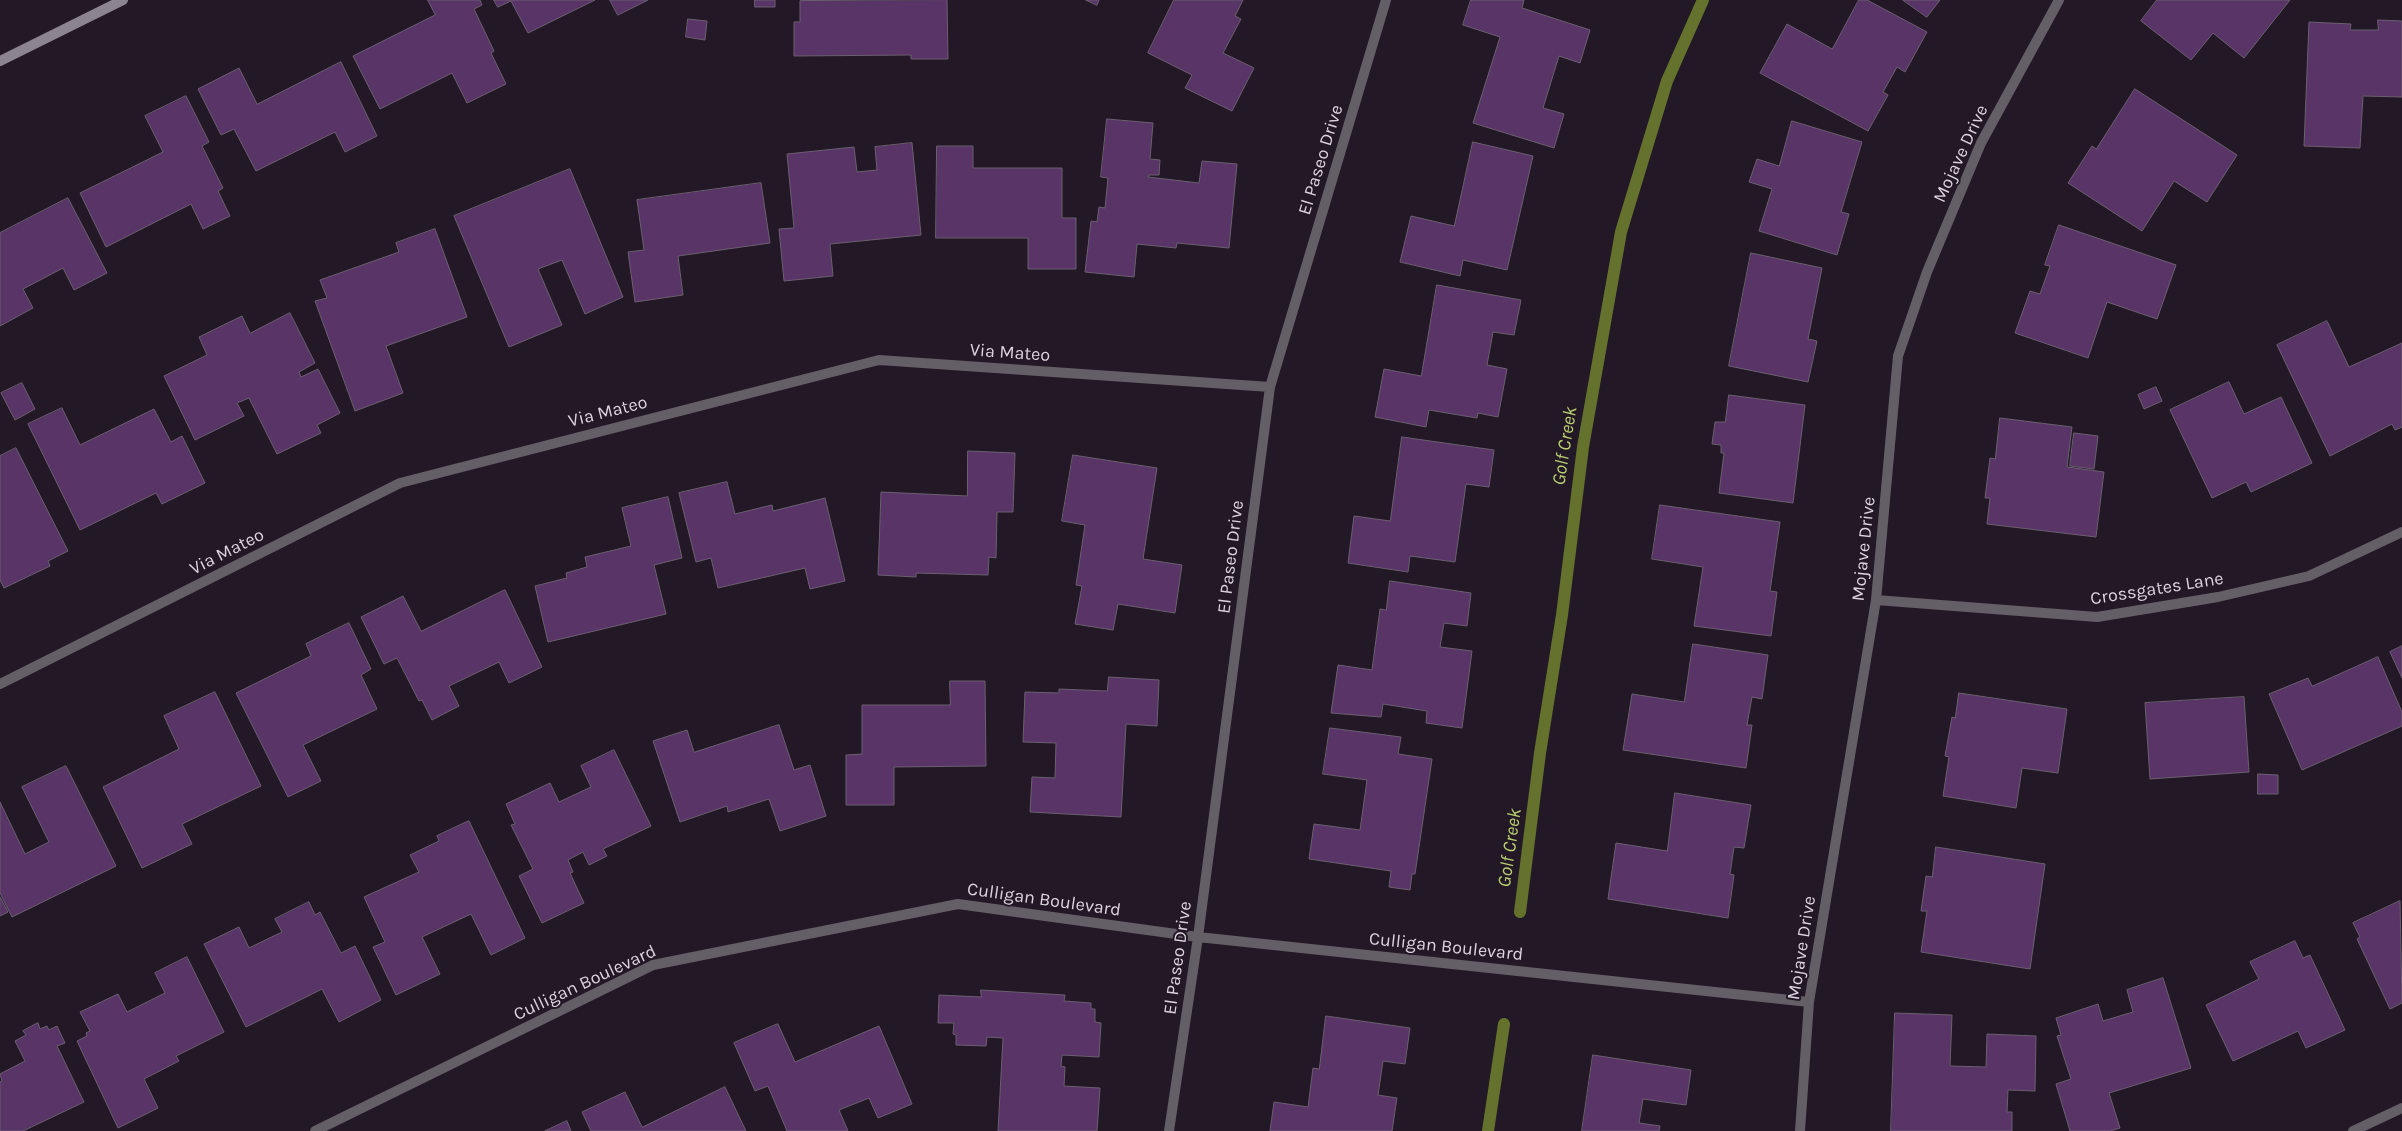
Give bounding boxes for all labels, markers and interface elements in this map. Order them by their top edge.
street label: El Paseo Drive [1294,102,1348,218]
street label: Mojave Drive [1929,102,1993,206]
street label: Via Mateo [969,339,1051,367]
street label: Via Mateo [566,392,650,432]
water label: Golf Creek [1548,405,1582,487]
street label: Mojave Drive [1848,496,1880,602]
street label: El Paseo Drive [1213,499,1249,615]
street label: Via Mateo [186,524,268,580]
street label: Crossgates Lane [2089,568,2225,610]
water label: Golf Creek [1493,807,1527,889]
street label: Culligan Boulevard [966,879,1122,921]
street label: Mojave Drive [1783,894,1821,1002]
street label: El Paseo Drive [1159,900,1197,1016]
street label: Culligan Boulevard [1368,928,1524,966]
street label: Culligan Boulevard [510,940,660,1026]

